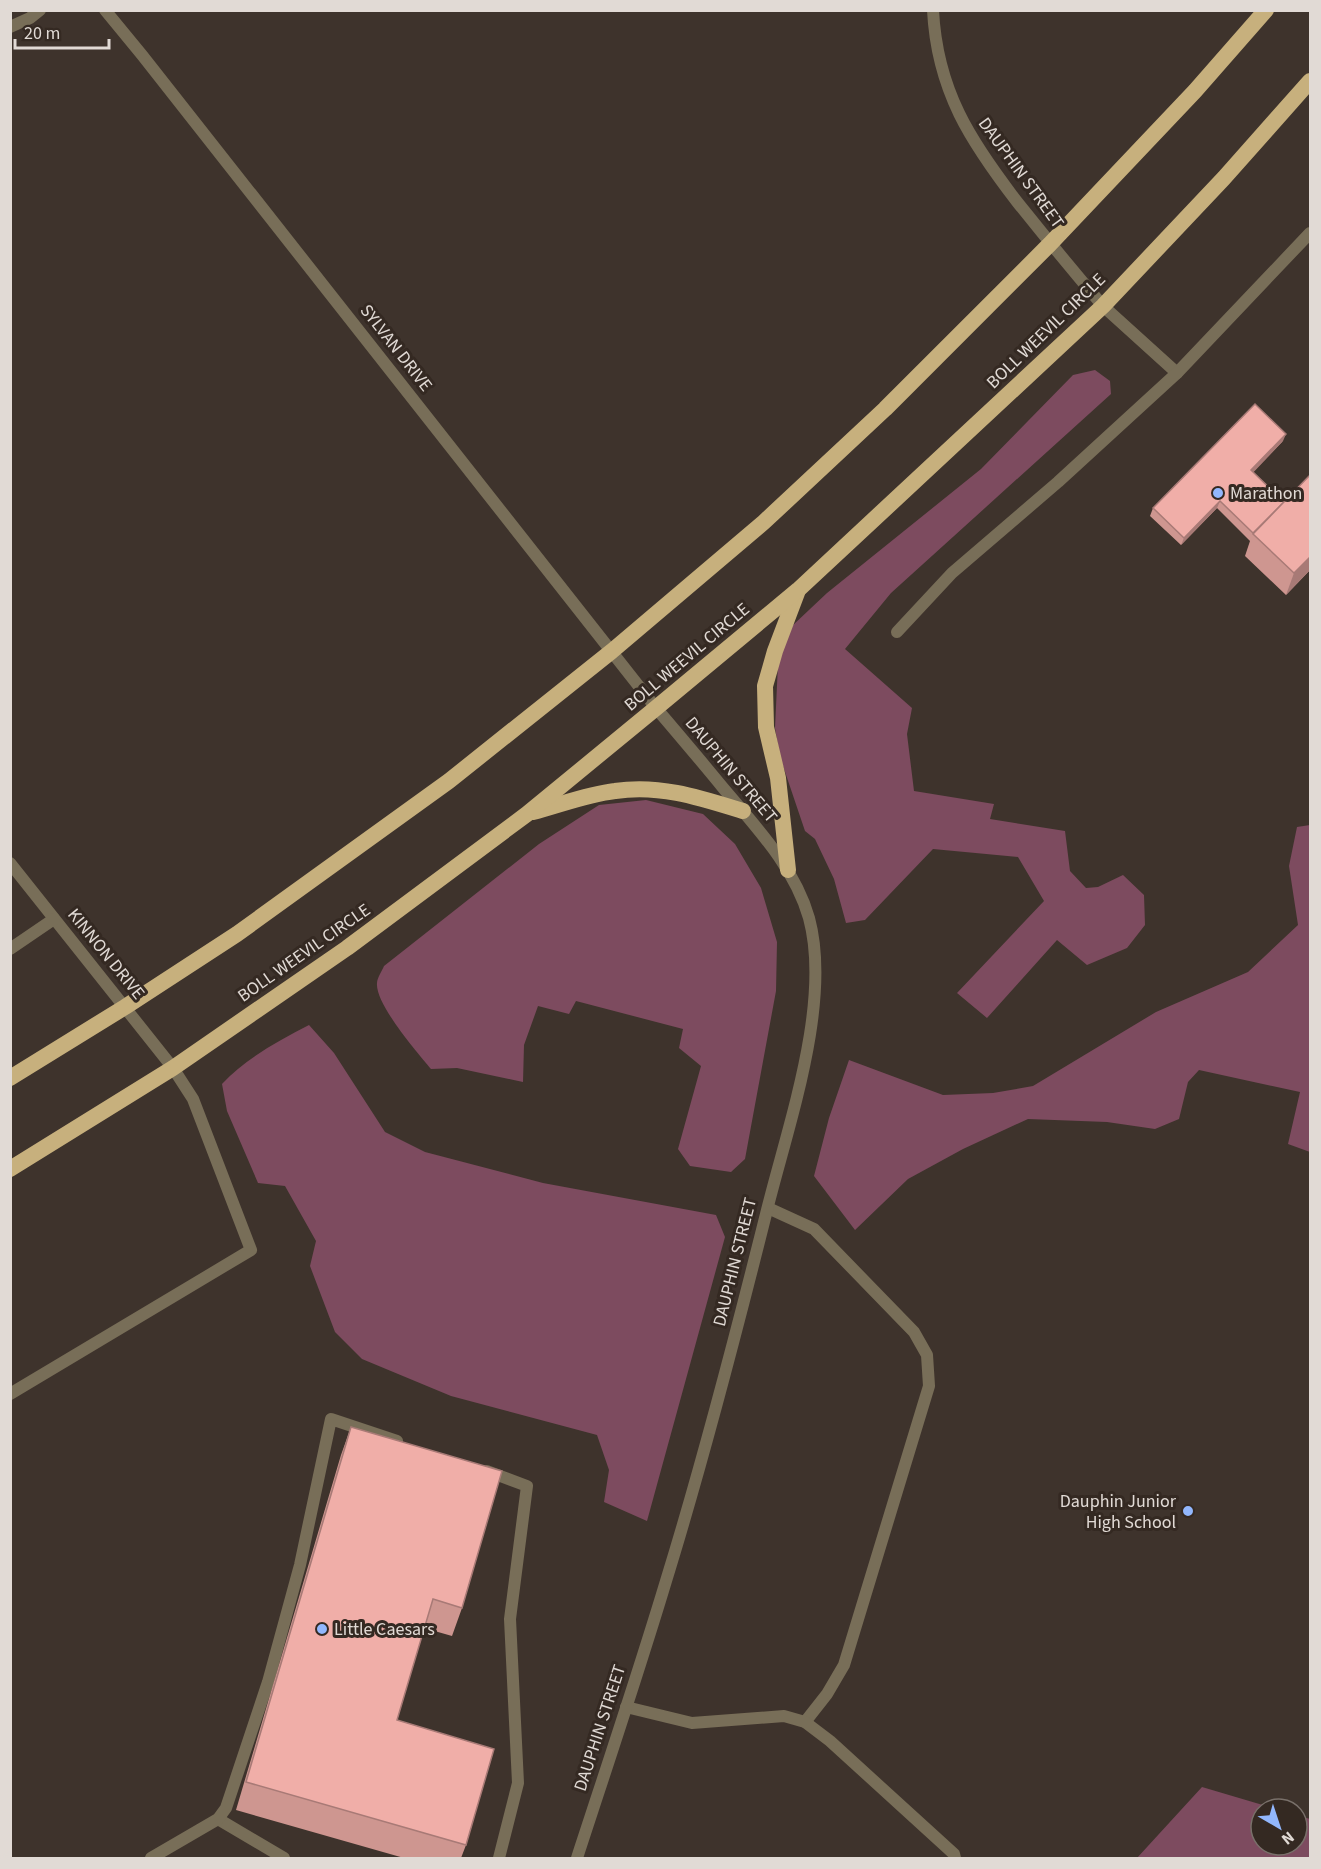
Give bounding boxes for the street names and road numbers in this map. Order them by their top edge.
street label: DAUPHIN STREET [972,112,1070,234]
street label: BOLL WEEVIL CIRCLE [981,268,1111,394]
street label: SYLVAN DRIVE [354,299,438,397]
street label: BOLL WEEVIL CIRCLE [619,597,755,717]
street label: DAUPHIN STREET [679,712,783,829]
street label: BOLL WEEVIL CIRCLE [233,898,375,1008]
street label: KINNON DRIVE [62,903,150,1005]
street label: DAUPHIN STREET [707,1195,763,1329]
street label: DAUPHIN STREET [568,1661,632,1794]

